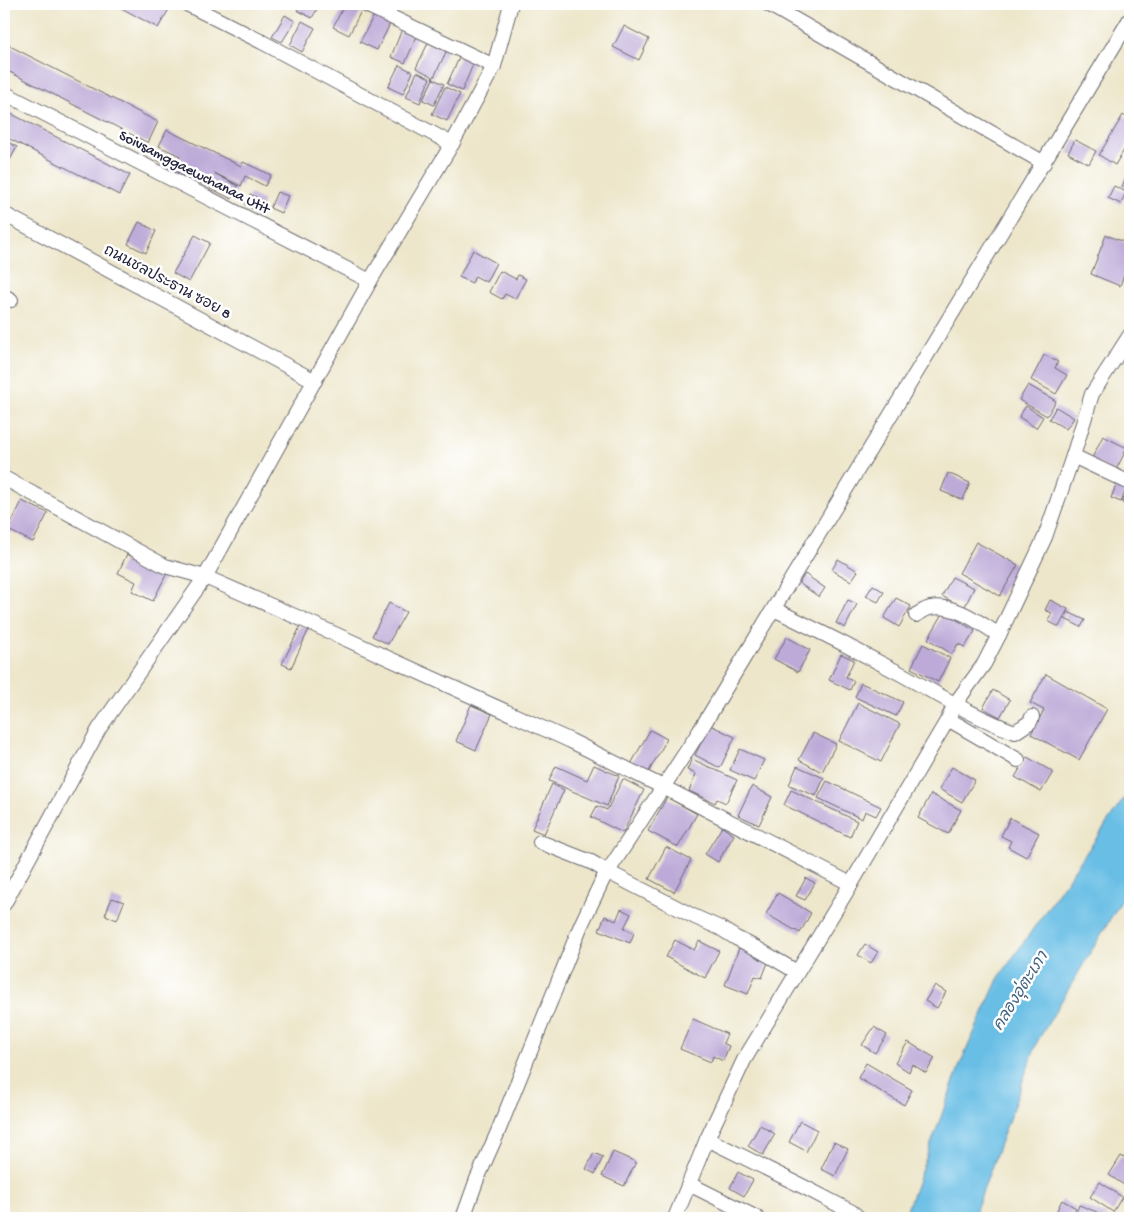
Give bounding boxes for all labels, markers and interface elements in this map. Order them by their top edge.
street label: Soivsamggaewchanaa Utit [116,127,274,220]
street label: ถนนชลประธาน ซอย 8 [100,240,235,324]
water label: คลองอุ่ตะเภา [987,946,1054,1035]

